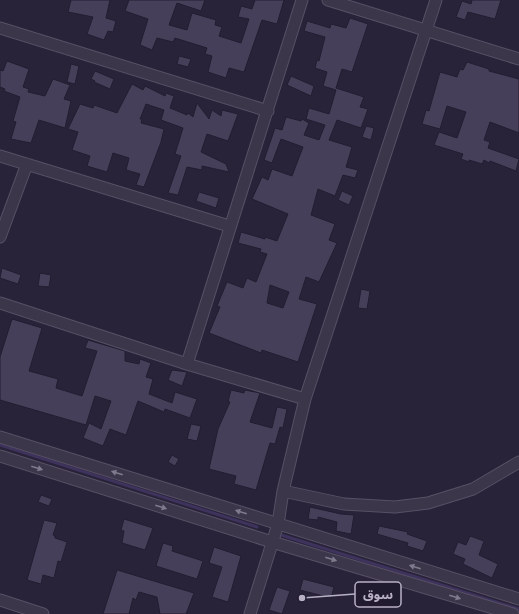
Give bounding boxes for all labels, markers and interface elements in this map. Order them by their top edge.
one-way arrow [32,465,44,471]
one-way arrow [110,470,122,476]
one-way arrow [156,504,168,510]
one-way arrow [234,509,246,515]
one-way arrow [325,556,337,562]
one-way arrow [408,564,420,570]
callout: سوق [355,582,401,607]
text: سوق [363,586,393,602]
one-way arrow [450,594,462,600]

